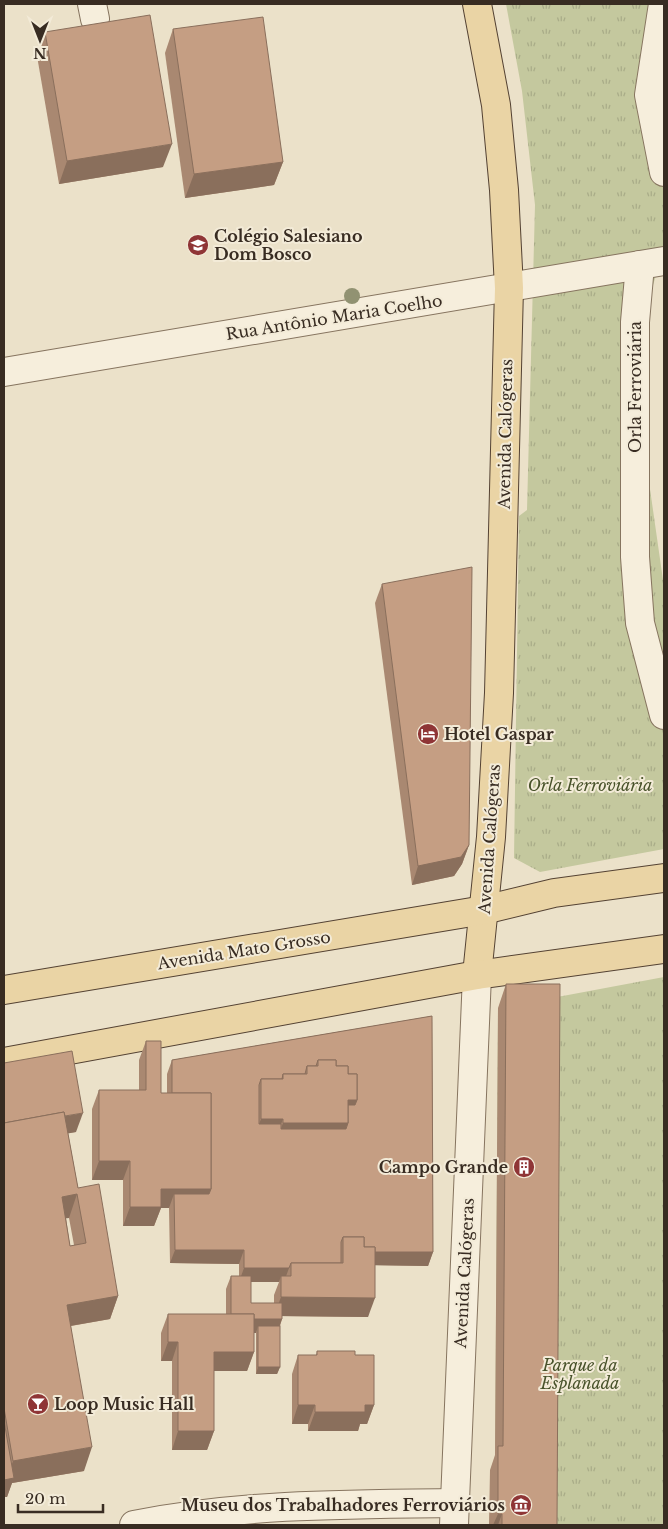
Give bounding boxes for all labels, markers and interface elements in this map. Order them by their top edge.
north arrow [15,15,65,65]
text: N [33,44,47,62]
place label: Colégio Salesiano Dom Bosco [214,226,363,264]
school or university icon: Colégio Salesiano Dom Bosco [186,233,210,257]
street label: Rua Antônio Maria Coelho [224,290,444,344]
street label: Orla Ferroviária [625,321,645,453]
street label: Avenida Calógeras [494,359,516,510]
hotel icon: Hotel Gaspar [416,722,440,746]
place label: Hotel Gaspar [444,724,554,744]
street label: Avenida Calógeras [474,763,504,916]
park label: Orla Ferroviária [528,775,652,795]
street label: Avenida Mato Grosso [155,926,332,974]
building icon: Campo Grande [512,1155,536,1179]
place label: Campo Grande [379,1157,508,1177]
street label: Avenida Calógeras [450,1197,478,1350]
park label: Parque da Esplanada [540,1355,619,1393]
bar icon: Loop Music Hall [26,1392,50,1416]
place label: Loop Music Hall [54,1394,194,1414]
scale bar [18,1482,102,1514]
text: 20 m [25,1489,65,1508]
museum icon: Museu dos Trabalhadores Ferroviários [509,1493,533,1517]
place label: Museu dos Trabalhadores Ferroviários [181,1495,505,1515]

